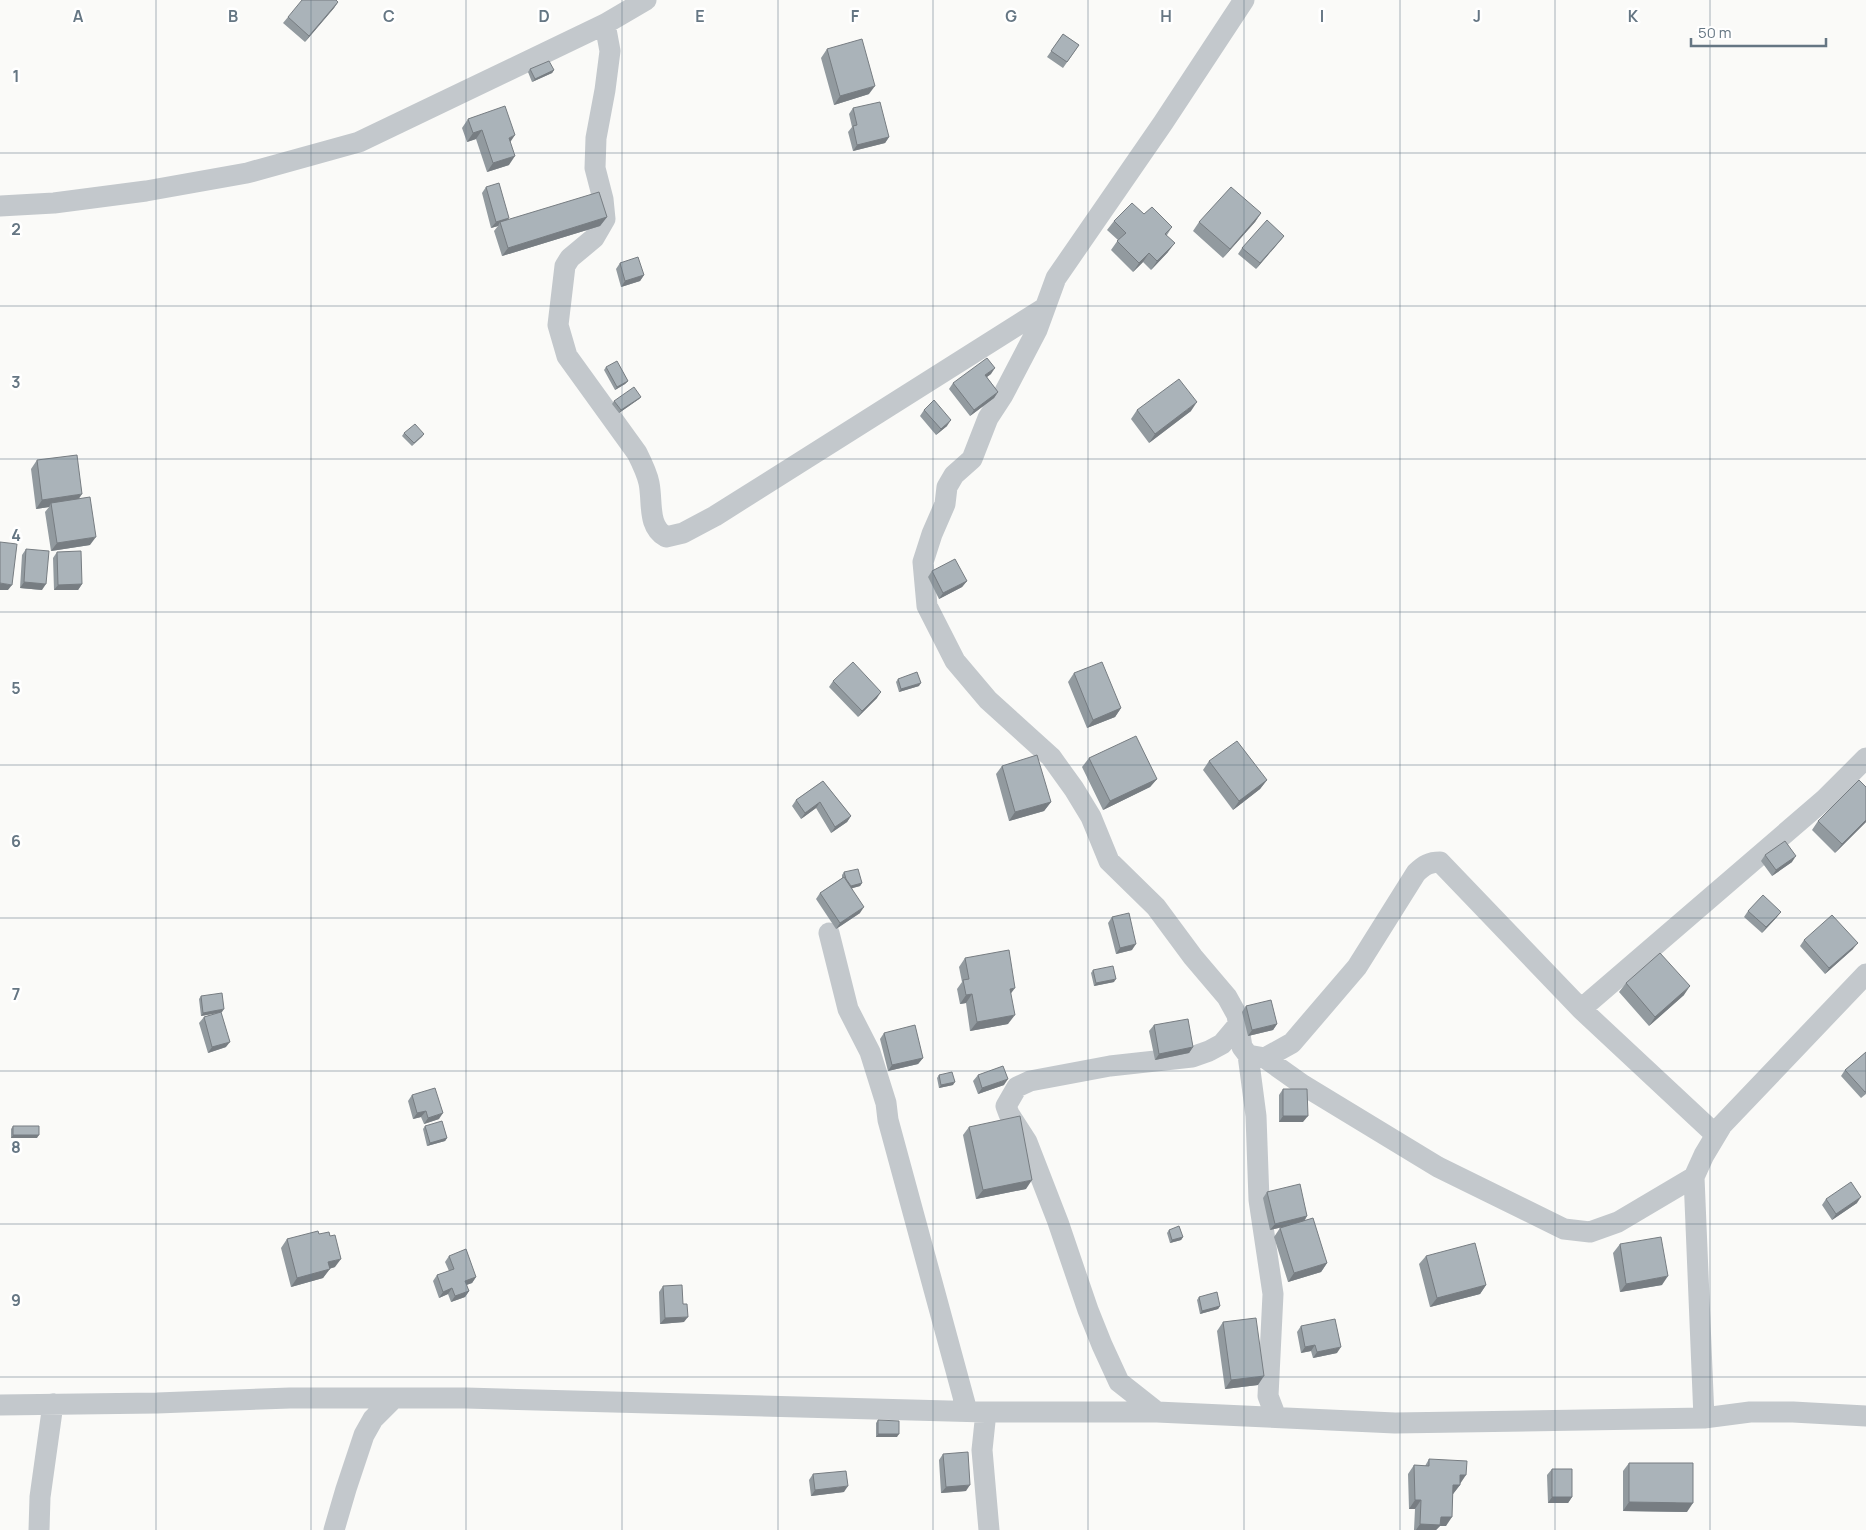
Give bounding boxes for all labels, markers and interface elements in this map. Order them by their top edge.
text: A [73,5,84,27]
text: B [228,5,238,27]
text: C [383,5,395,27]
text: D [538,5,550,27]
text: E [695,5,705,27]
text: F [851,5,860,27]
text: G [1005,5,1017,27]
text: H [1160,5,1172,27]
text: I [1320,5,1324,27]
text: J [1473,5,1481,27]
text: K [1628,5,1639,27]
scale bar [1691,15,1826,47]
text: 50 m [1698,22,1732,43]
text: 1 [12,65,20,87]
text: 2 [11,218,21,240]
text: 3 [11,371,21,393]
text: 4 [11,524,21,546]
text: 5 [11,677,21,699]
text: 6 [11,830,21,852]
text: 7 [12,983,20,1005]
text: 8 [11,1136,21,1158]
text: 9 [11,1289,21,1311]

